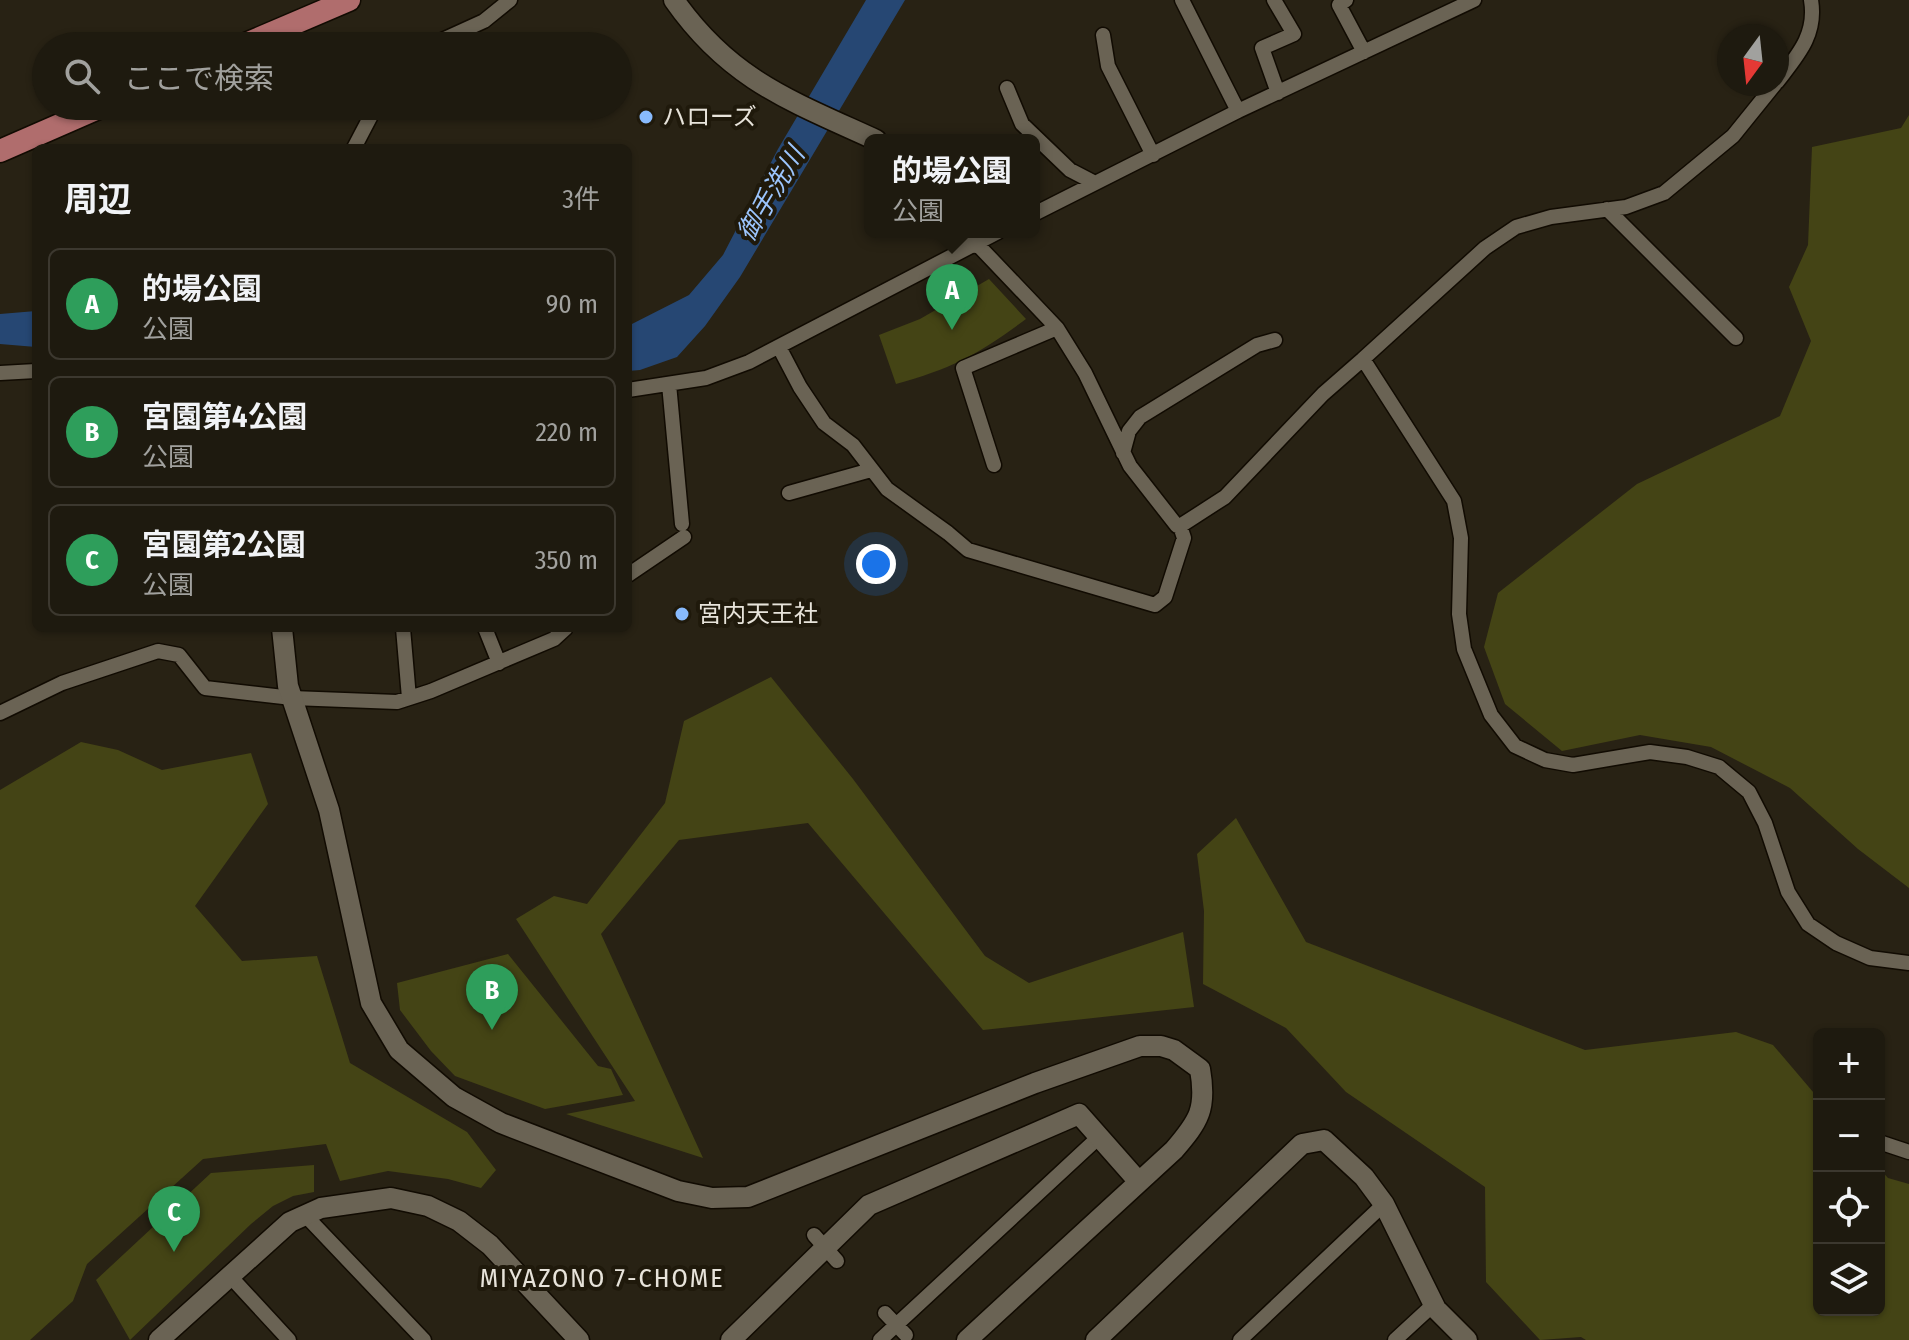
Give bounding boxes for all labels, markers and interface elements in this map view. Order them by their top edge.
north arrow [1717,24,1789,96]
search box [32,32,632,120]
icon: search [60,54,104,98]
text: ここで検索 [124,61,274,97]
place label: ハローズ [662,103,757,131]
marker: ハローズ [637,108,655,126]
popup [864,134,1040,238]
water label: 御手洗川 [731,139,813,247]
text: 的場公園 [892,153,1012,189]
text: 周辺 [64,179,132,220]
text: 3件 [562,184,600,215]
text: 公園 [892,196,944,227]
pin: A [926,264,978,330]
text: 的場公園 [142,271,262,307]
text: A [85,289,99,320]
text: 90 m [546,289,598,320]
text: 公園 [142,314,194,345]
text: 宮園第4公園 [142,399,307,435]
text: B [85,417,99,448]
text: 220 m [535,417,598,448]
text: 公園 [142,442,194,473]
text: 宮園第2公園 [142,527,306,563]
your location [856,544,896,584]
text: C [85,545,99,576]
text: 350 m [535,545,598,576]
text: 公園 [142,570,194,601]
place label: 宮内天王社 [698,600,818,628]
marker: 宮内天王社 [673,605,691,623]
pin: B [466,964,518,1030]
map controls [1813,1028,1885,1316]
button: + [1813,1028,1885,1100]
button: − [1813,1100,1885,1172]
button: locate [1813,1172,1885,1244]
pin: C [148,1186,200,1252]
button: layers [1813,1244,1885,1316]
district label: MIYAZONO 7-CHOME [480,1263,724,1294]

